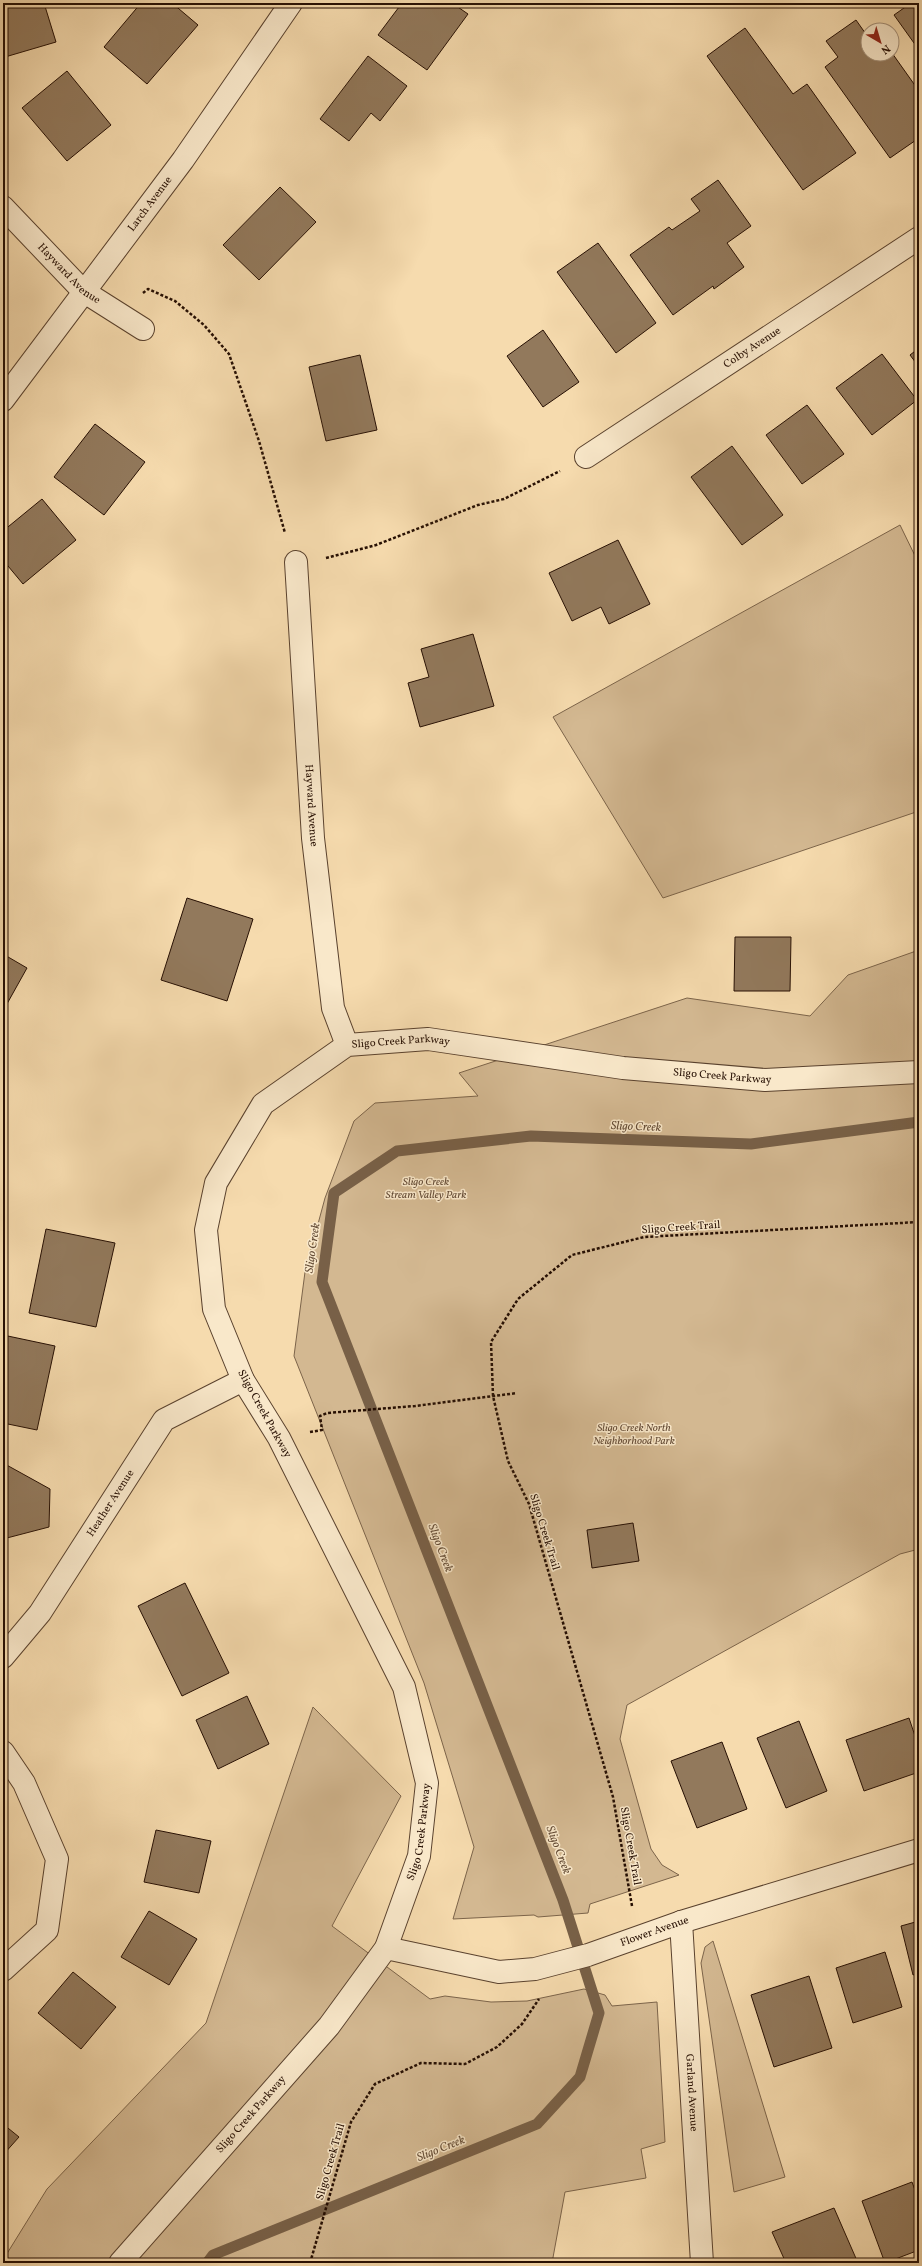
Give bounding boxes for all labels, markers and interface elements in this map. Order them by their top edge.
north arrow [860,22,900,62]
text: N [877,40,893,57]
street label: Larch Avenue [124,173,176,235]
street label: Hayward Avenue [34,240,103,308]
street label: Colby Avenue [721,323,784,372]
street label: Hayward Avenue [301,764,321,848]
street label: Sligo Creek Parkway [351,1031,451,1052]
street label: Sligo Creek Parkway [672,1065,772,1088]
water label: Sligo Creek [610,1118,662,1136]
park label: Sligo Creek Stream Valley Park [386,1175,466,1203]
street label: Sligo Creek Trail [641,1218,721,1238]
water label: Sligo Creek [302,1221,324,1274]
street label: Sligo Creek Parkway [233,1367,295,1461]
park label: Sligo Creek North Neighborhood Park [593,1421,675,1449]
street label: Heather Avenue [83,1467,138,1540]
street label: Sligo Creek Trail [525,1492,563,1572]
water label: Sligo Creek [423,1522,457,1575]
street label: Sligo Creek Parkway [403,1782,434,1883]
street label: Sligo Creek Trail [616,1806,644,1886]
water label: Sligo Creek [541,1824,575,1877]
street label: Flower Avenue [618,1913,691,1950]
street label: Garland Avenue [682,2053,701,2132]
street label: Sligo Creek Parkway [213,2072,289,2157]
street label: Sligo Creek Trail [313,2122,349,2202]
water label: Sligo Creek [415,2132,468,2166]

